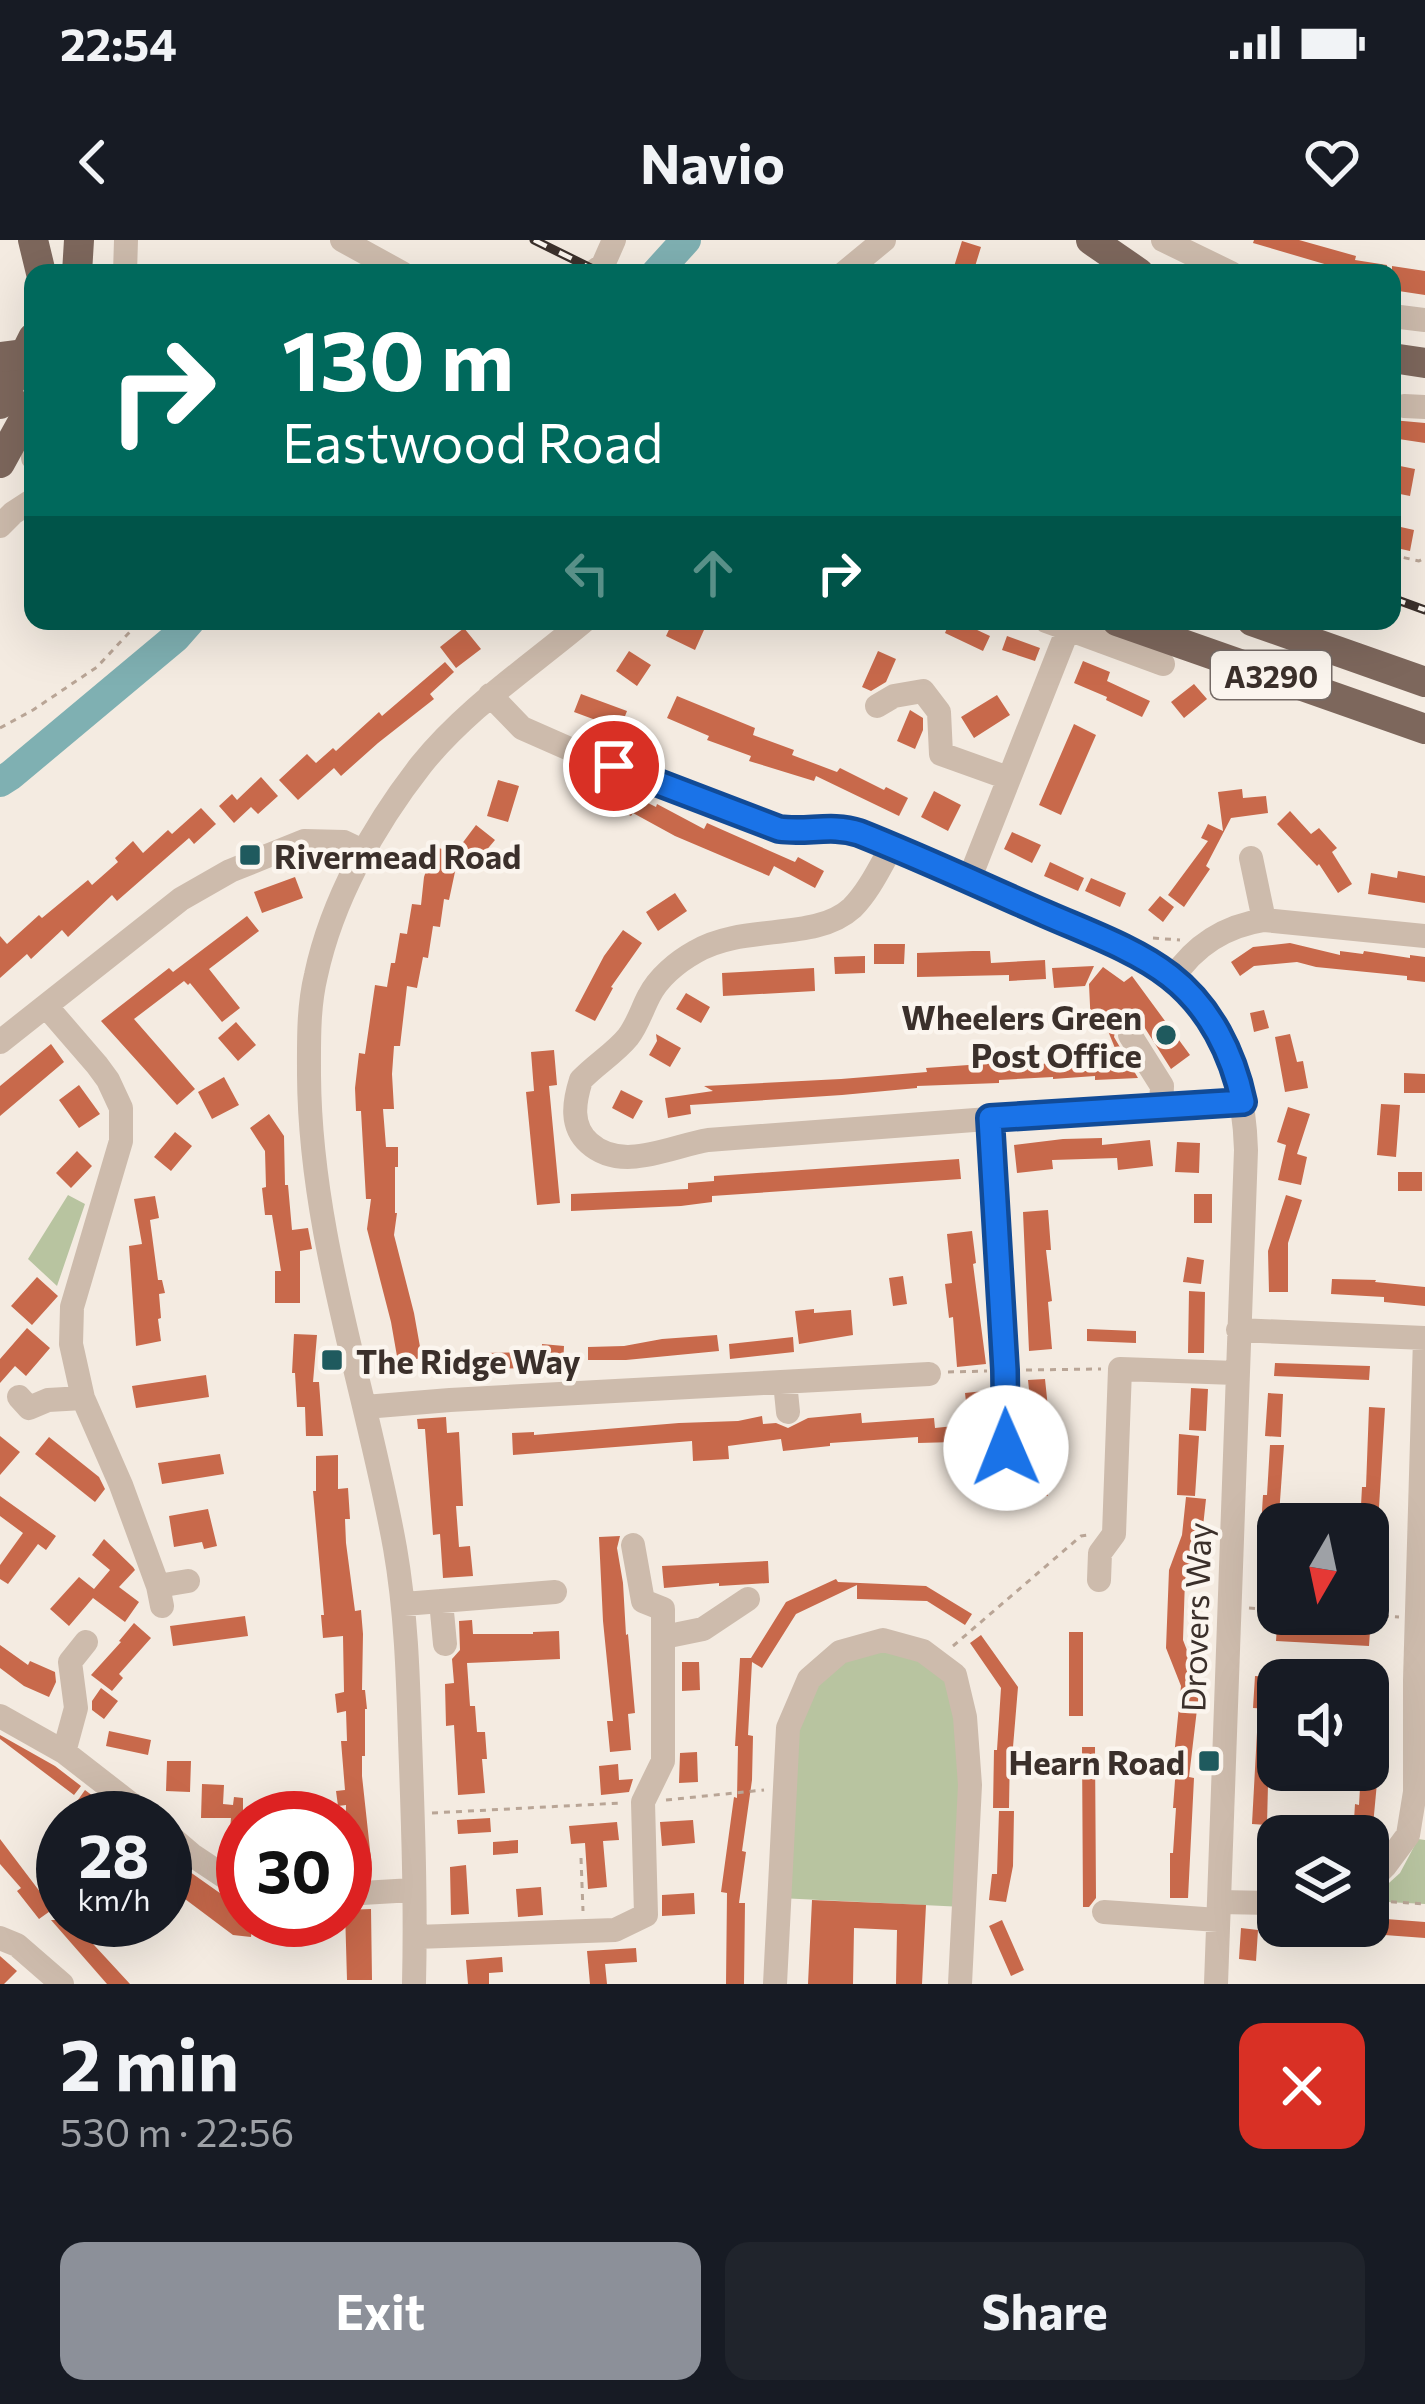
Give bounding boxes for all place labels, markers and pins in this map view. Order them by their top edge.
pin [563,715,665,817]
place label: Rivermead Road [274,835,521,876]
marker: Rivermead Road [237,842,263,868]
place label: Wheelers Green Post Office [901,996,1142,1075]
marker: Wheelers Green Post Office [1153,1022,1179,1048]
place label: The Ridge Way [356,1340,581,1381]
marker: The Ridge Way [319,1347,345,1373]
place label: Hearn Road [1008,1741,1185,1782]
marker: Hearn Road [1196,1748,1222,1774]

